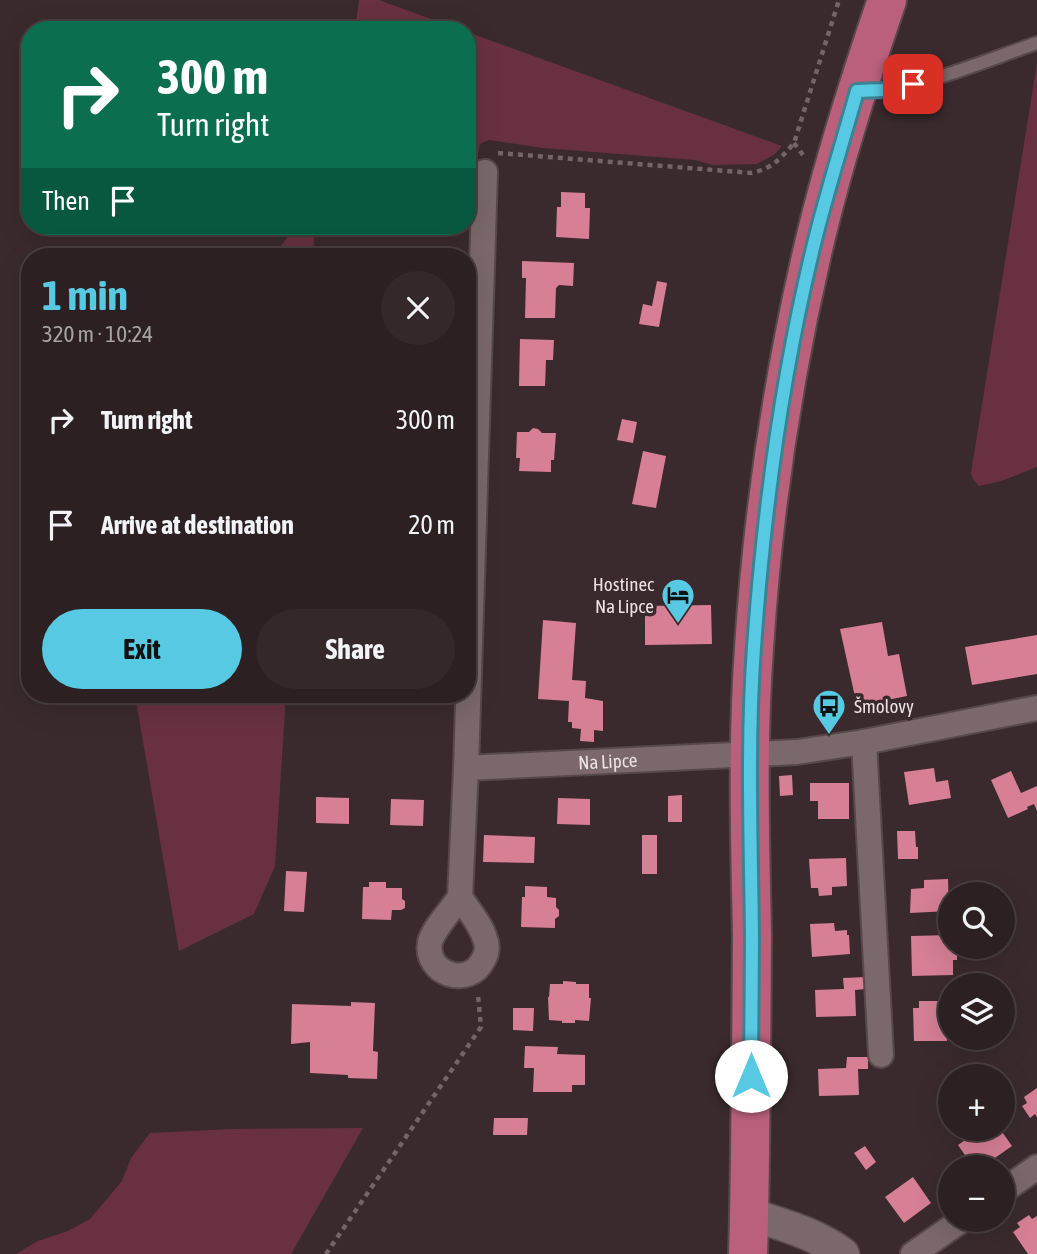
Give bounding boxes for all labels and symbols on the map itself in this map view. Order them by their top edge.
pin [883,54,943,114]
place label: Hostinec Na Lipce [593,573,655,617]
hotel icon: Hostinec Na Lipce [659,576,697,625]
bus stop icon: Šmolovy [810,687,848,736]
place label: Šmolovy [854,695,914,717]
street label: Na Lipce [578,749,638,774]
position arrow [714,1039,788,1113]

